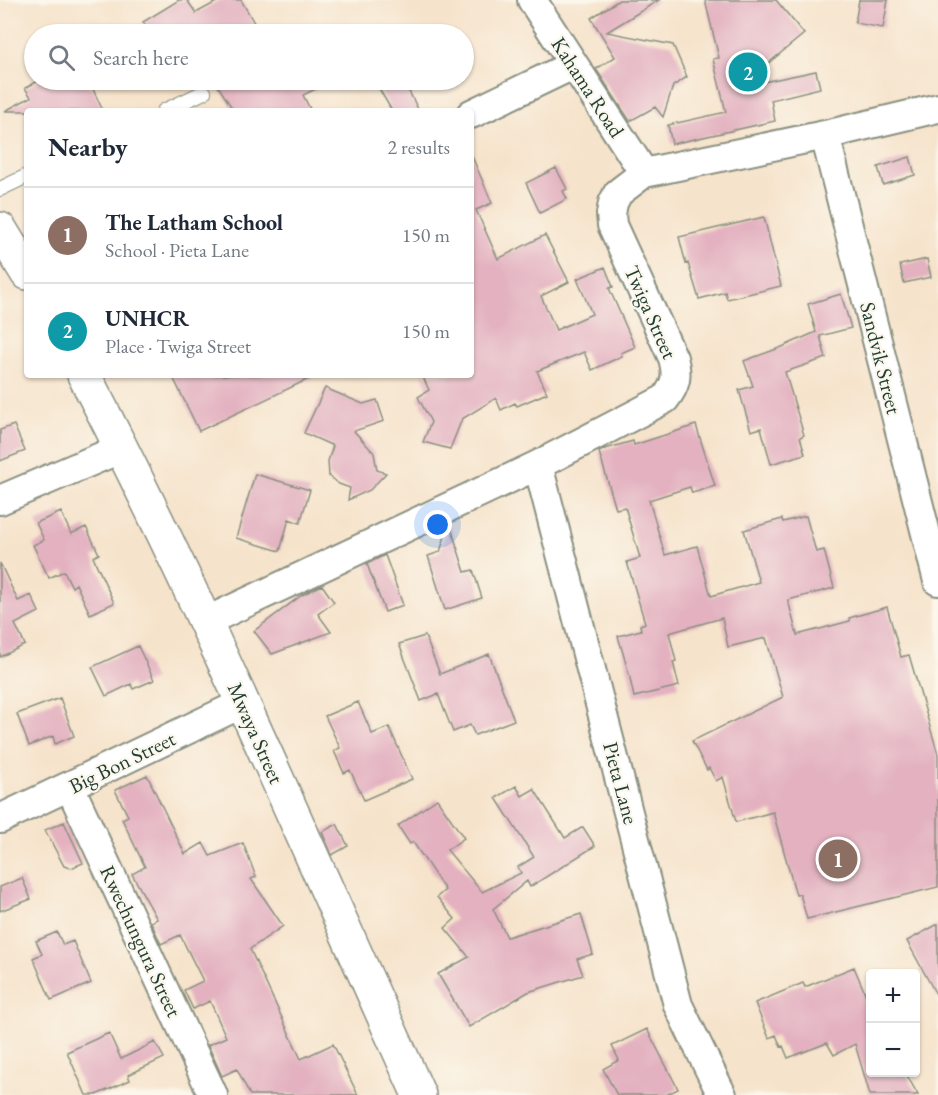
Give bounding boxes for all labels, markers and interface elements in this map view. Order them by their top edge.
search box [24,24,474,90]
street label: Kahama Road [545,32,631,143]
icon: search [45,41,78,74]
text: Search here [93,43,188,72]
pin: 2 [728,50,768,94]
text: Nearby [48,130,128,164]
text: 2 results [387,134,450,160]
text: The Latham School [105,208,283,237]
text: 1 [62,222,73,248]
text: 150 m [402,222,450,248]
text: School · Pieta Lane [105,237,249,263]
street label: Twiga Street [618,261,684,363]
street label: Sandvik Street [854,299,908,417]
text: UNHCR [105,304,189,333]
text: 2 [62,318,73,344]
text: 150 m [402,318,450,344]
text: Place · Twiga Street [105,333,251,359]
your location [423,510,452,539]
street label: Mwaya Street [222,678,290,788]
street label: Big Bon Street [64,724,180,799]
street label: Pieta Lane [597,739,645,827]
pin: 1 [818,836,858,882]
street label: Rwechungura Street [94,861,188,1022]
map controls [866,969,920,1077]
button: + [866,969,920,1023]
button: − [866,1023,920,1077]

